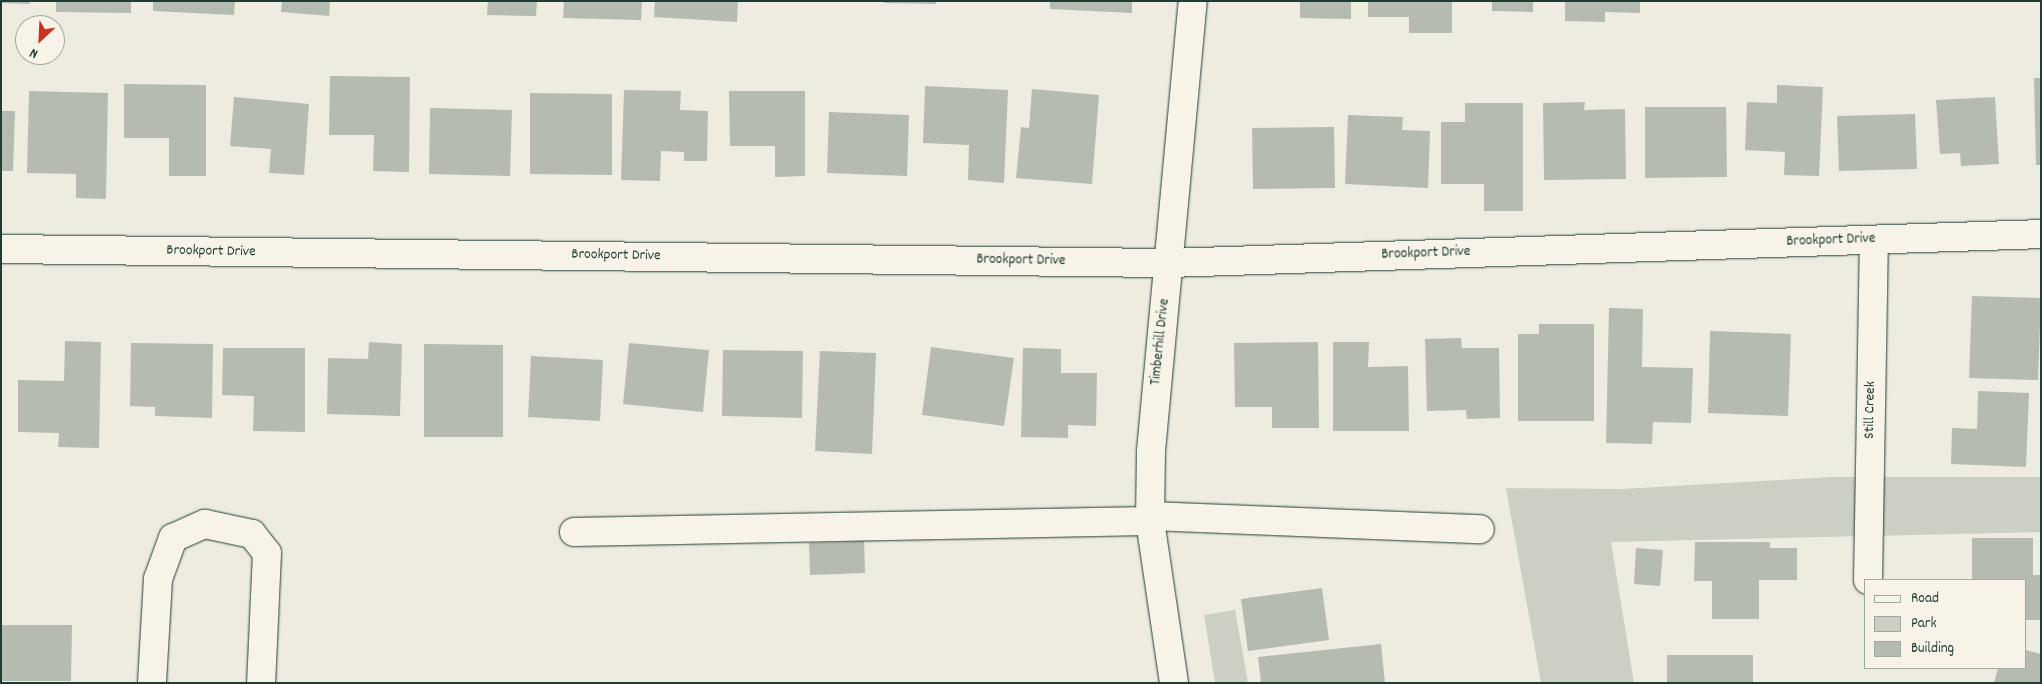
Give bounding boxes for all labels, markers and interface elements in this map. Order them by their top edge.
north arrow [15,15,65,65]
text: N [27,42,41,63]
street label: Brookport Drive [1786,230,1876,252]
street label: Brookport Drive [166,242,256,262]
street label: Brookport Drive [1381,243,1471,265]
street label: Brookport Drive [571,246,661,266]
street label: Brookport Drive [976,251,1066,271]
street label: Timberhill Drive [1148,298,1174,386]
street label: Still Creek [1861,381,1881,439]
legend [1864,579,2027,669]
text: Road [1911,588,1939,610]
text: Park [1911,613,1937,635]
text: Building [1911,638,1954,660]

